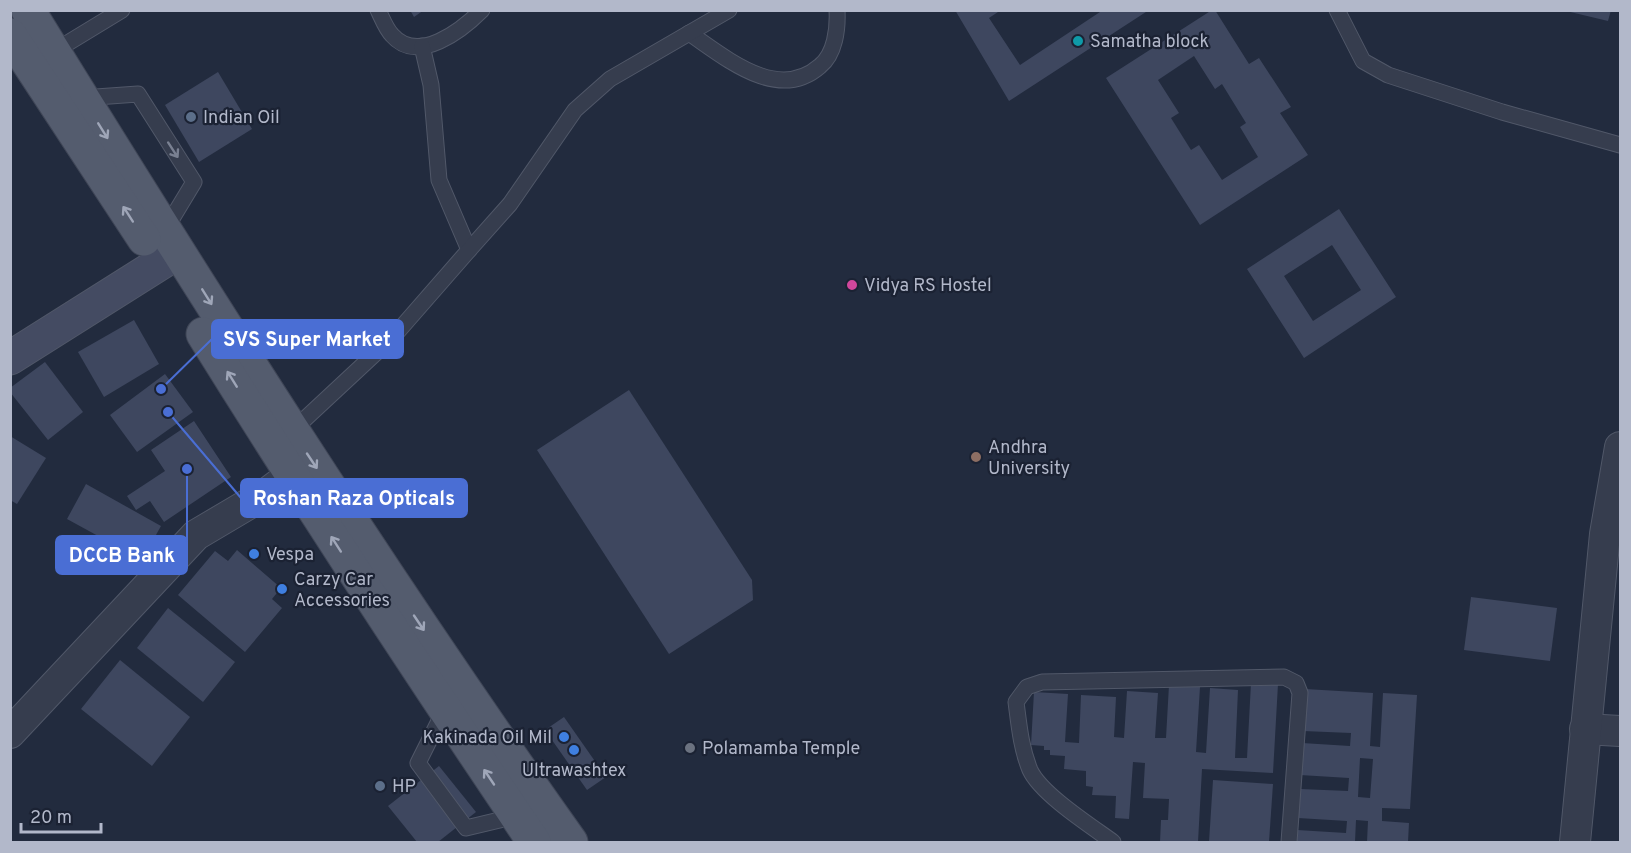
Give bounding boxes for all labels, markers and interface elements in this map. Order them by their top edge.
place label: Samatha block [1090,31,1209,54]
marker: Samatha block [1071,34,1085,48]
place label: Indian Oil [203,107,280,130]
marker: Indian Oil [184,110,198,124]
one-way arrow [97,122,109,139]
one-way arrow [167,141,179,157]
one-way arrow [121,206,133,223]
place label: Vidya RS Hostel [864,275,992,298]
marker: Vidya RS Hostel [845,278,859,292]
one-way arrow [200,288,213,305]
callout: SVS Super Market [212,320,403,358]
text: SVS Super Market [223,328,391,354]
one-way arrow [225,371,237,388]
place label: Andhra University [988,437,1070,481]
marker: Andhra University [969,450,983,464]
one-way arrow [306,452,318,469]
callout: Roshan Raza Opticals [241,479,467,517]
text: Roshan Raza Opticals [253,487,455,513]
callout: DCCB Bank [56,536,187,574]
one-way arrow [329,536,341,553]
text: DCCB Bank [69,544,175,570]
place label: Vespa [266,544,314,567]
marker: Vespa [247,547,261,561]
place label: Carzy Car Accessories [294,569,390,613]
marker: Carzy Car Accessories [275,582,289,596]
one-way arrow [413,615,425,631]
place label: Kakinada Oil Mil [423,727,552,750]
marker: Kakinada Oil Mil [557,730,571,744]
place label: Polamamba Temple [702,738,860,761]
marker: Polamamba Temple [683,741,697,755]
marker: Ultrawashtex [567,743,581,757]
place label: Ultrawashtex [522,760,626,783]
one-way arrow [483,769,495,786]
place label: HP [392,776,416,799]
marker: HP [373,779,387,793]
scale bar [21,796,100,834]
text: 20 m [30,807,72,830]

